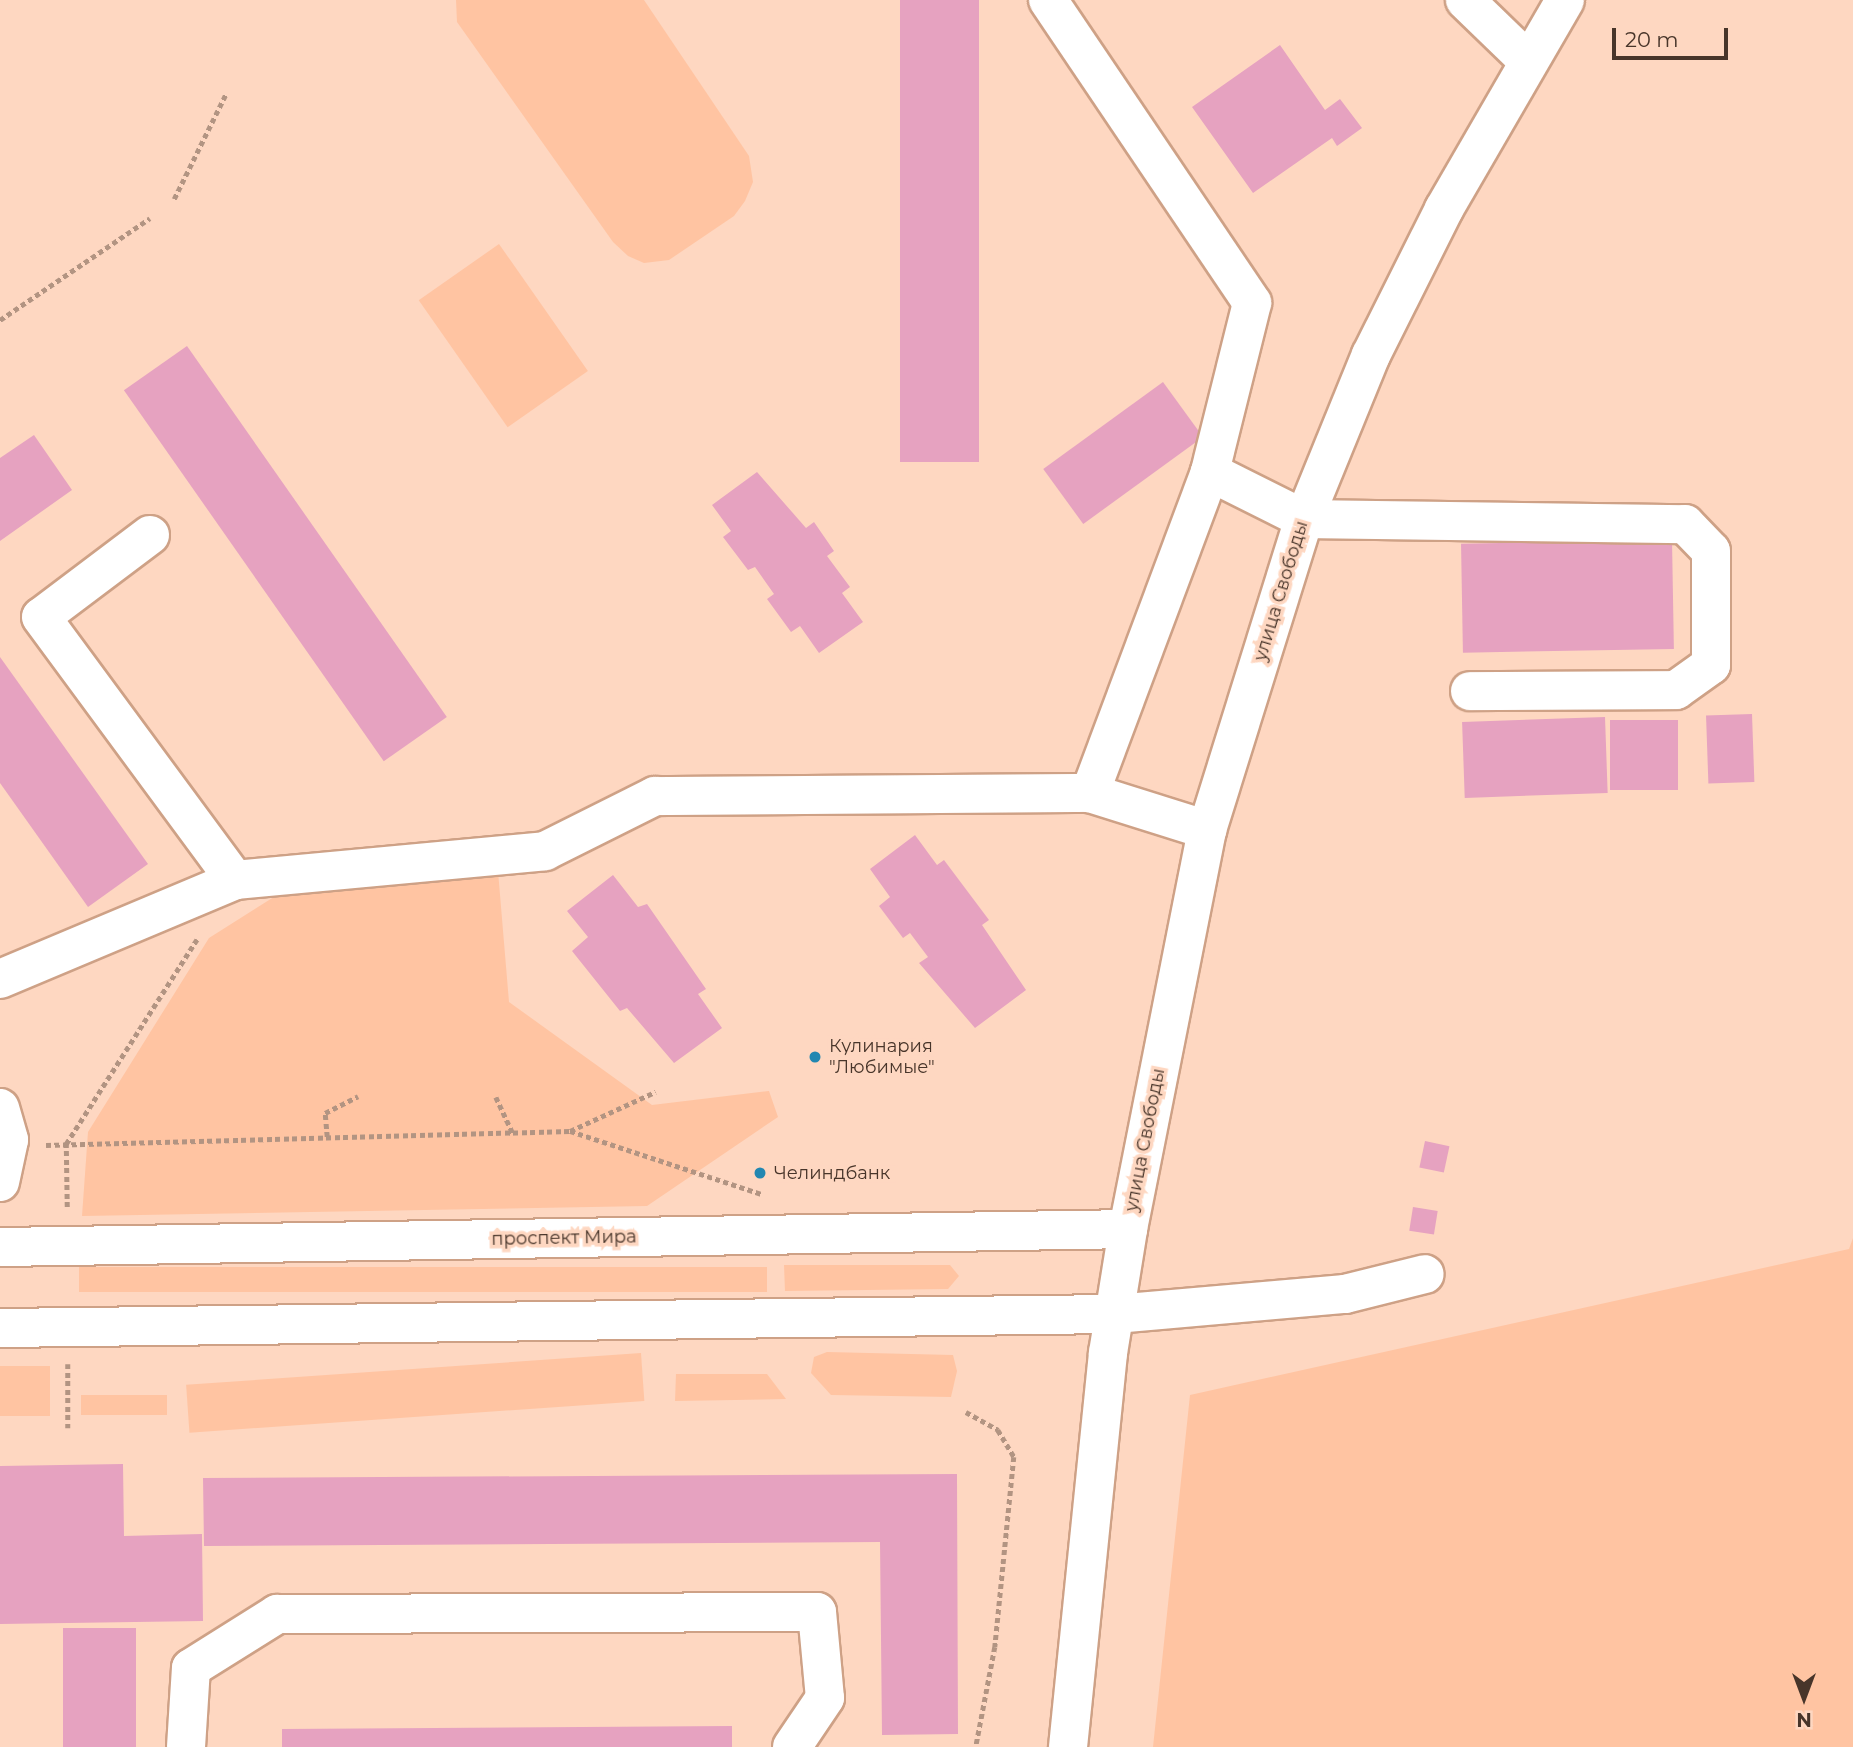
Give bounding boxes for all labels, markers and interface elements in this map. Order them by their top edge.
scale bar [1615,14,1730,58]
text: 20 m [1625,27,1679,52]
street label: улица Свободы [1249,518,1313,664]
place label: Кулинария "Любимые" [829,1036,935,1078]
marker: Кулинария "Любимые" [807,1049,823,1065]
street label: улица Свободы [1121,1067,1169,1213]
place label: Челиндбанк [774,1162,890,1184]
marker: Челиндбанк [752,1165,768,1181]
street label: проспект Мира [491,1226,637,1250]
north arrow [1769,1663,1839,1733]
text: N [1796,1708,1812,1731]

